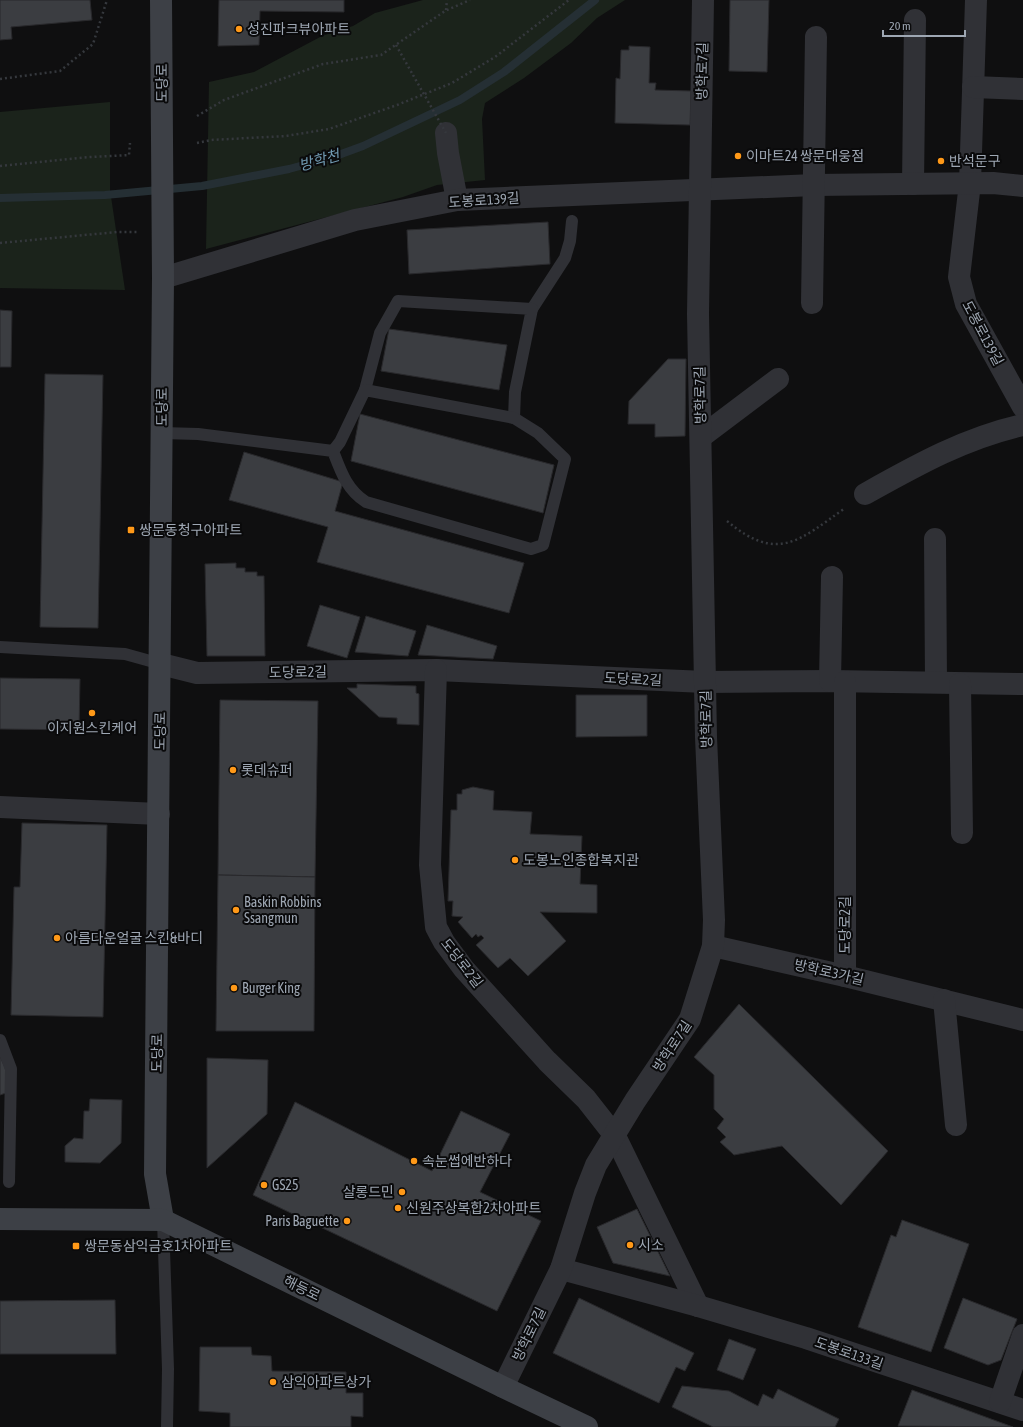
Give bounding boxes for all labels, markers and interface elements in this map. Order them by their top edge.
scale bar [883,12,965,38]
text: 20 m [889,19,911,33]
place label: 성진파크뷰아파트 [247,21,350,37]
marker: 성진파크뷰아파트 [234,24,244,34]
street label: 방학로7길 [693,42,711,100]
street label: 도당로 [154,64,170,102]
water label: 방학천 [297,146,343,174]
place label: 이마트24 쌍문대웅점 [746,148,864,164]
marker: 이마트24 쌍문대웅점 [733,151,743,161]
place label: 반석문구 [949,153,1001,169]
marker: 반석문구 [936,156,946,166]
street label: 도봉로139길 [448,190,520,210]
street label: 도봉로139길 [959,298,1007,368]
street label: 방학로7길 [691,366,709,424]
street label: 도당로 [154,388,170,426]
place label: 쌍문동청구아파트 [139,522,242,538]
marker: 쌍문동청구아파트 [126,525,136,535]
street label: 도당로2길 [269,663,327,681]
street label: 도당로2길 [604,669,662,689]
street label: 방학로7길 [697,690,715,748]
marker: 이지원스킨케어 [87,708,97,718]
street label: 도당로 [152,711,168,750]
place label: 이지원스킨케어 [47,720,137,736]
place label: 롯데슈퍼 [241,762,293,778]
marker: 롯데슈퍼 [228,765,238,775]
place label: 도봉노인종합복지관 [523,852,639,868]
marker: 도봉노인종합복지관 [510,855,520,865]
place label: Baskin Robbins Ssangmun [244,894,322,926]
street label: 도당로2길 [837,896,853,954]
marker: Baskin Robbins Ssangmun [231,905,241,915]
place label: 아름다운얼굴 스킨&바디 [65,930,203,946]
marker: 아름다운얼굴 스킨&바디 [52,933,62,943]
street label: 도당로2길 [438,935,486,991]
street label: 방학로3가길 [793,956,865,988]
place label: Burger King [242,980,300,996]
marker: Burger King [229,983,239,993]
street label: 방학로7길 [649,1017,695,1075]
street label: 도당로 [149,1033,165,1072]
place label: 속눈썹에반하다 [422,1153,512,1169]
marker: 속눈썹에반하다 [409,1156,419,1166]
place label: GS25 [272,1177,298,1193]
marker: GS25 [259,1180,269,1190]
place label: 살롱드민 [342,1184,394,1200]
marker: 살롱드민 [397,1187,407,1197]
place label: 신원주상복합2차아파트 [406,1200,541,1216]
marker: 신원주상복합2차아파트 [393,1203,403,1213]
place label: Paris Baguette [265,1213,339,1229]
marker: Paris Baguette [342,1216,352,1226]
place label: 시소 [638,1237,664,1253]
place label: 쌍문동삼익금호1차아파트 [84,1238,232,1254]
marker: 시소 [625,1240,635,1250]
marker: 쌍문동삼익금호1차아파트 [71,1241,81,1251]
street label: 해등로 [281,1272,323,1304]
street label: 방학로7길 [509,1304,549,1364]
street label: 도봉로133길 [813,1334,885,1372]
place label: 삼익아파트상가 [281,1374,371,1390]
marker: 삼익아파트상가 [268,1377,278,1387]

